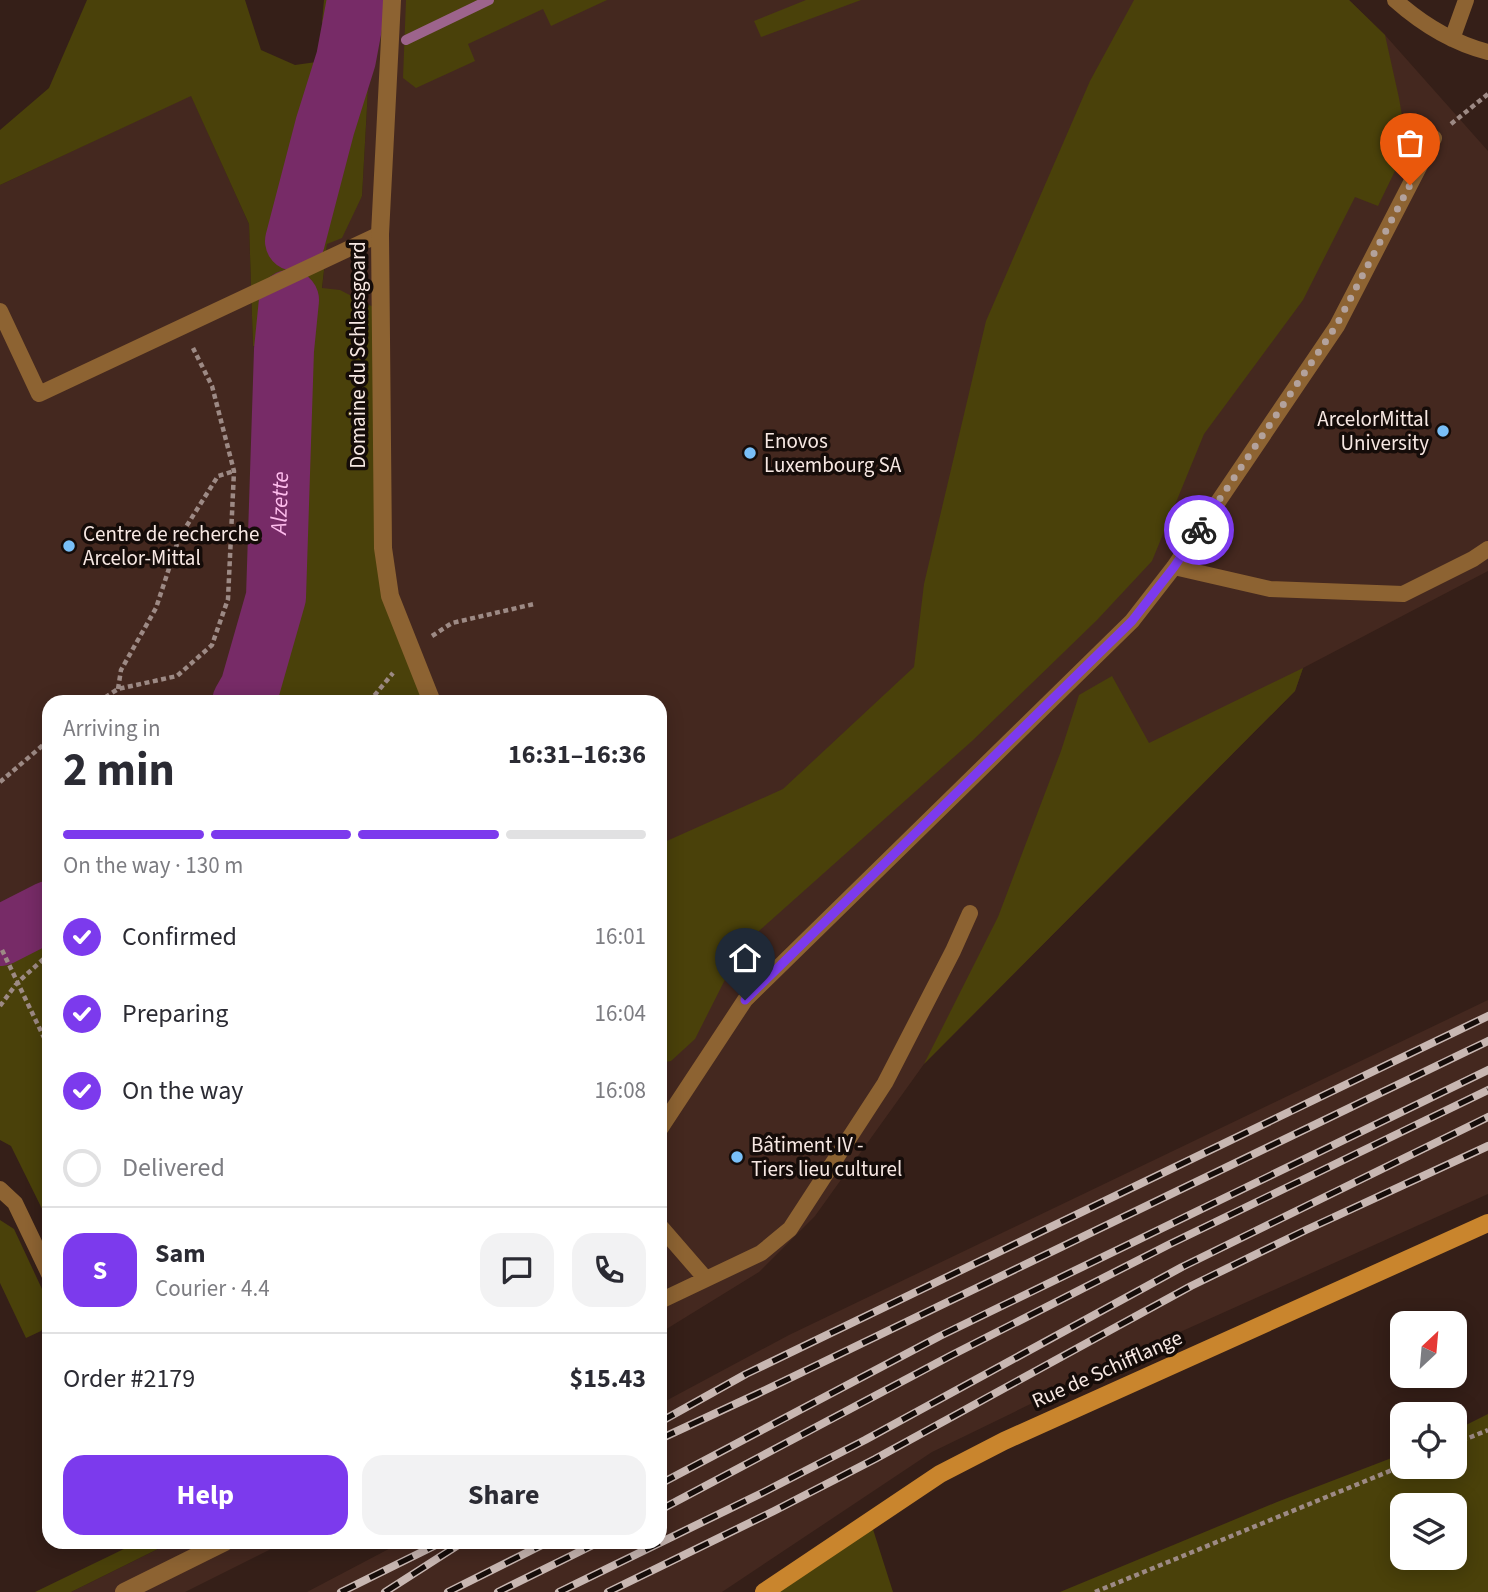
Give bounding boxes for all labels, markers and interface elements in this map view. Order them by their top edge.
pin [1380,113,1440,185]
icon: bag [1391,124,1429,162]
street label: Domaine du Schlassgoard [343,241,373,469]
place label: ArcelorMittal University [1317,404,1429,458]
marker: ArcelorMittal University [1435,423,1451,439]
place label: Enovos Luxembourg SA [764,426,902,480]
marker: Enovos Luxembourg SA [742,445,758,461]
water label: Alzette [261,471,297,537]
courier [1164,495,1234,565]
icon: bike [1180,511,1218,549]
place label: Centre de recherche Arcelor-Mittal [83,519,259,573]
marker: Centre de recherche Arcelor-Mittal [61,538,77,554]
text: Arriving in [63,712,161,745]
text: 16:31–16:36 [508,736,646,773]
text: 2 min [63,738,175,803]
text: On the way · 130 m [63,849,243,882]
icon: check [63,918,101,956]
text: Confirmed [122,918,237,955]
text: 16:01 [595,920,646,953]
pin [715,928,775,1000]
icon: home [726,939,764,977]
icon: check [63,995,101,1033]
text: Preparing [122,995,228,1032]
text: 16:04 [595,997,646,1030]
icon: check [63,1072,101,1110]
text: On the way [122,1072,243,1109]
text: 16:08 [595,1074,646,1107]
place label: Bâtiment IV - Tiers lieu culturel [751,1130,902,1184]
text: Delivered [122,1149,225,1186]
marker: Bâtiment IV - Tiers lieu culturel [729,1149,745,1165]
button: chat [480,1233,554,1307]
button: phone [572,1233,646,1307]
text: Sam [155,1235,205,1272]
text: S [93,1252,107,1289]
text: Courier · 4.4 [155,1272,270,1305]
north arrow [1390,1311,1466,1388]
map controls [1390,1311,1467,1570]
street label: Rue de Schifflange [1027,1322,1187,1416]
text: Order #2179 [63,1360,195,1397]
text: $15.43 [570,1360,646,1397]
button: locate [1390,1402,1467,1479]
button: Help [63,1455,348,1535]
button: Share [362,1455,646,1535]
button: layers [1390,1493,1467,1570]

